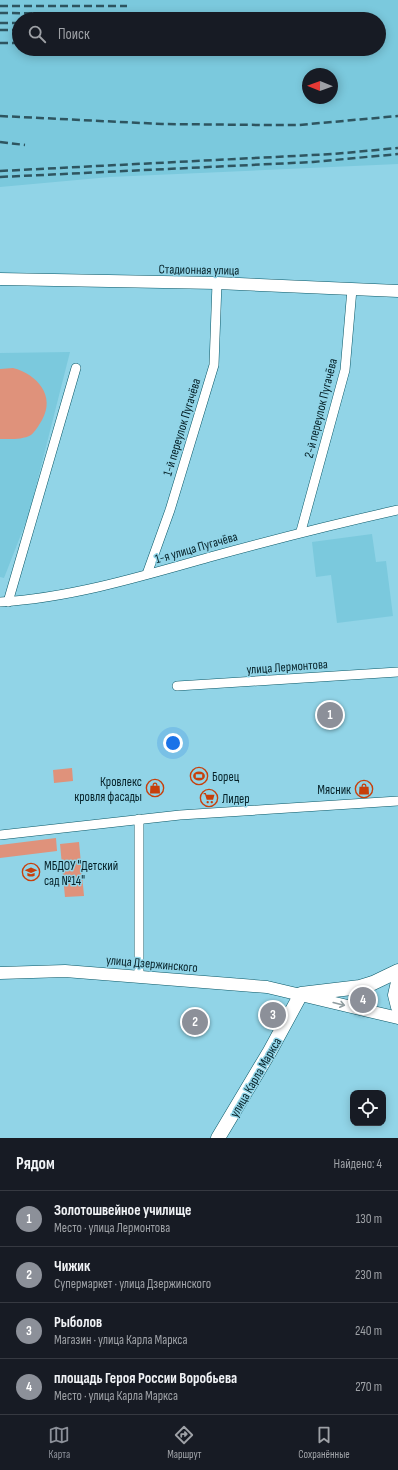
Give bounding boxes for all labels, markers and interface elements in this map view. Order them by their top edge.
search box [12,12,386,56]
icon: search [26,23,48,45]
text: Поиск [58,25,90,44]
north arrow [302,68,338,104]
street label: Стадионная улица [158,261,240,279]
street label: 2-й переулок Пугачёва [301,357,341,460]
street label: 1-й переулок Пугачёва [160,377,204,478]
street label: 1-я улица Пугачёва [153,529,239,567]
street label: улица Лермонтова [246,656,328,678]
pin: 1 [317,700,343,730]
your location [163,733,183,753]
sports icon: Борец [189,766,209,786]
place label: Борец [212,769,240,785]
place label: Кровлекс кровля фасады [74,774,142,805]
shop icon: Кровлекс кровля фасады [145,778,165,798]
shop icon: Мясник [354,779,374,799]
place label: Мясник [317,782,351,798]
supermarket icon: Лидер [199,788,219,808]
place label: Лидер [222,791,250,807]
place label: МБДОУ "Детский сад №14" [44,858,118,889]
school or university icon: МБДОУ "Детский сад №14" [21,862,41,882]
street label: улица Дзержинского [105,952,198,976]
pin: 4 [350,985,376,1015]
pin: 3 [260,1000,286,1030]
one-way arrow [332,1000,345,1008]
pin: 2 [182,1007,208,1037]
street label: улица Карла Маркса [227,1035,285,1120]
map controls [350,1090,386,1126]
button: locate [350,1090,386,1126]
text: Рядом [16,1154,55,1174]
text: Найдено: 4 [334,1156,382,1172]
text: Золотошвейное училище [54,1201,191,1220]
text: 1 [26,1211,32,1227]
text: 130 m [356,1211,382,1227]
text: Место · улица Лермонтова [54,1220,170,1236]
text: Чижик [54,1257,90,1276]
text: 2 [26,1267,32,1283]
text: 230 m [355,1267,382,1283]
text: Супермаркет · улица Дзержинского [54,1276,211,1292]
text: Рыболов [54,1313,102,1332]
text: 3 [26,1323,32,1339]
text: 240 m [355,1323,382,1339]
text: Магазин · улица Карла Маркса [54,1332,187,1348]
text: площадь Героя России Воробьева [54,1369,237,1388]
text: 4 [26,1379,32,1395]
text: 270 m [355,1379,382,1395]
text: Место · улица Карла Маркса [54,1388,178,1404]
tab: Карта [48,1424,70,1461]
tab: Маршрут [167,1424,202,1461]
tab: Сохранённые [298,1424,350,1461]

